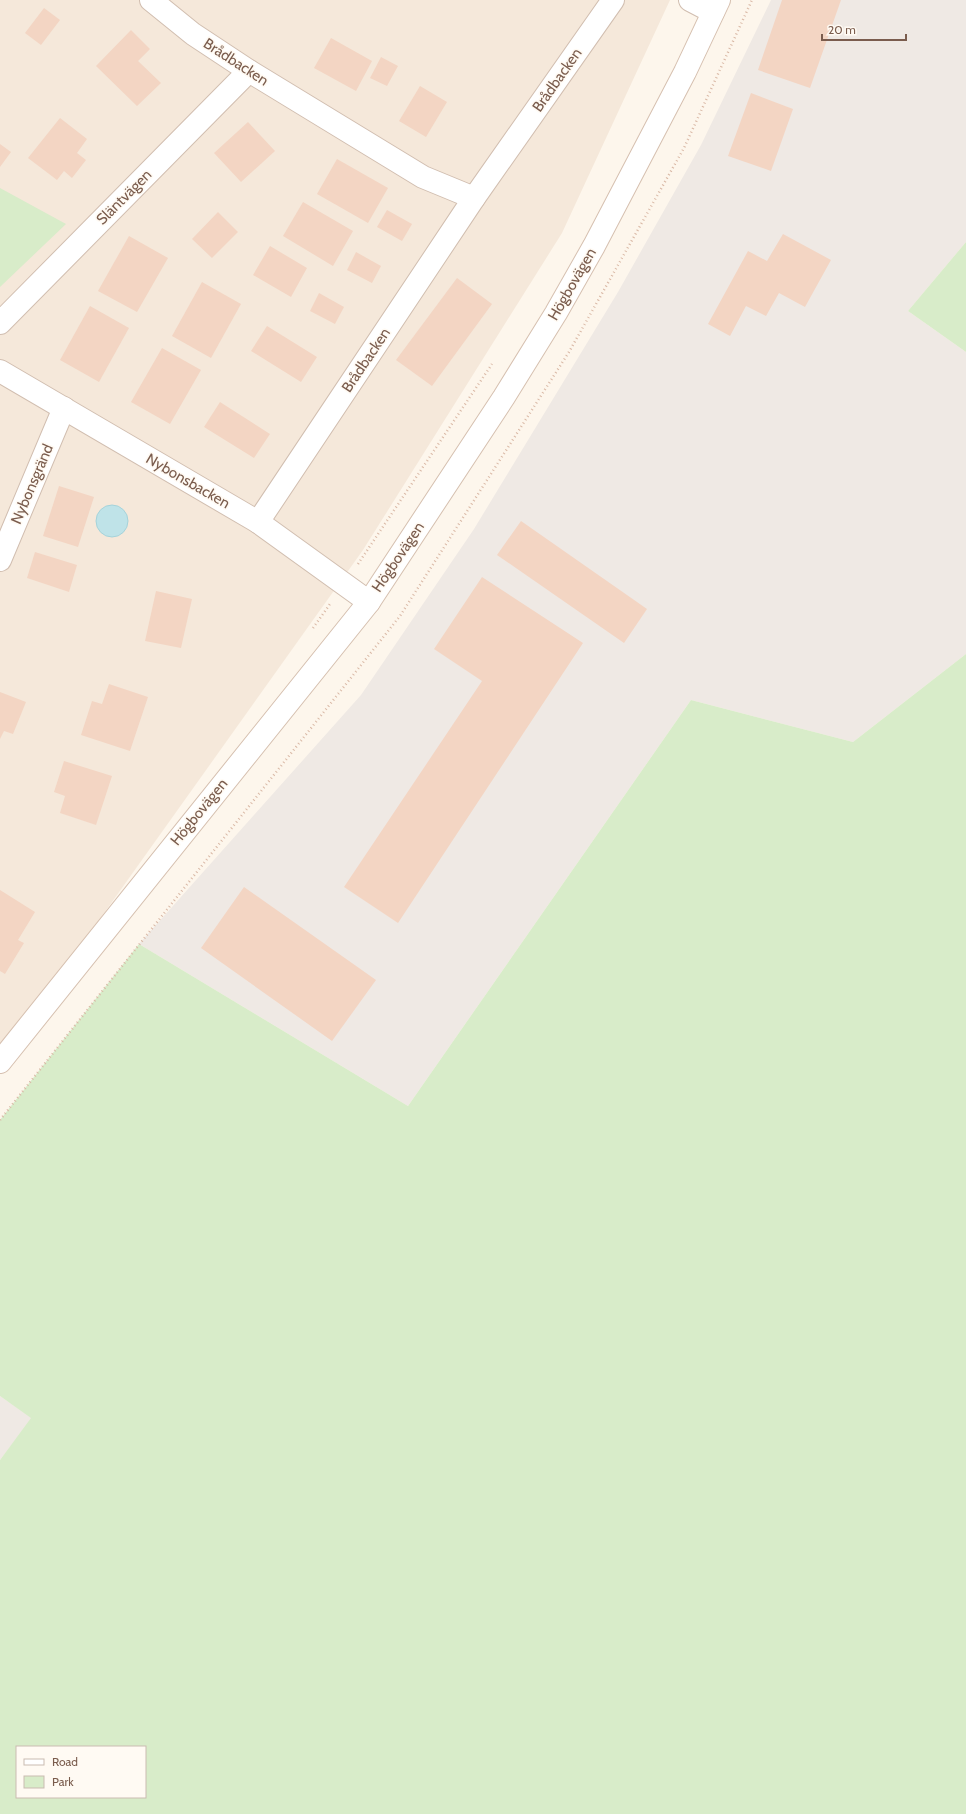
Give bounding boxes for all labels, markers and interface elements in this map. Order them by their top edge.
scale bar [822,16,906,42]
text: 20 m [828,22,856,37]
street label: Brådbacken [200,34,272,90]
street label: Brådbacken [528,45,586,115]
street label: Släntvägen [93,166,155,228]
street label: Högbovägen [544,245,600,323]
street label: Brådbacken [338,324,394,396]
street label: Nybonsgränd [7,441,57,527]
street label: Nybonsbacken [143,450,233,512]
street label: Högbovägen [368,519,428,595]
street label: Högbovägen [167,775,231,849]
legend [16,1746,146,1798]
text: Road [52,1754,78,1769]
text: Park [52,1774,74,1789]

